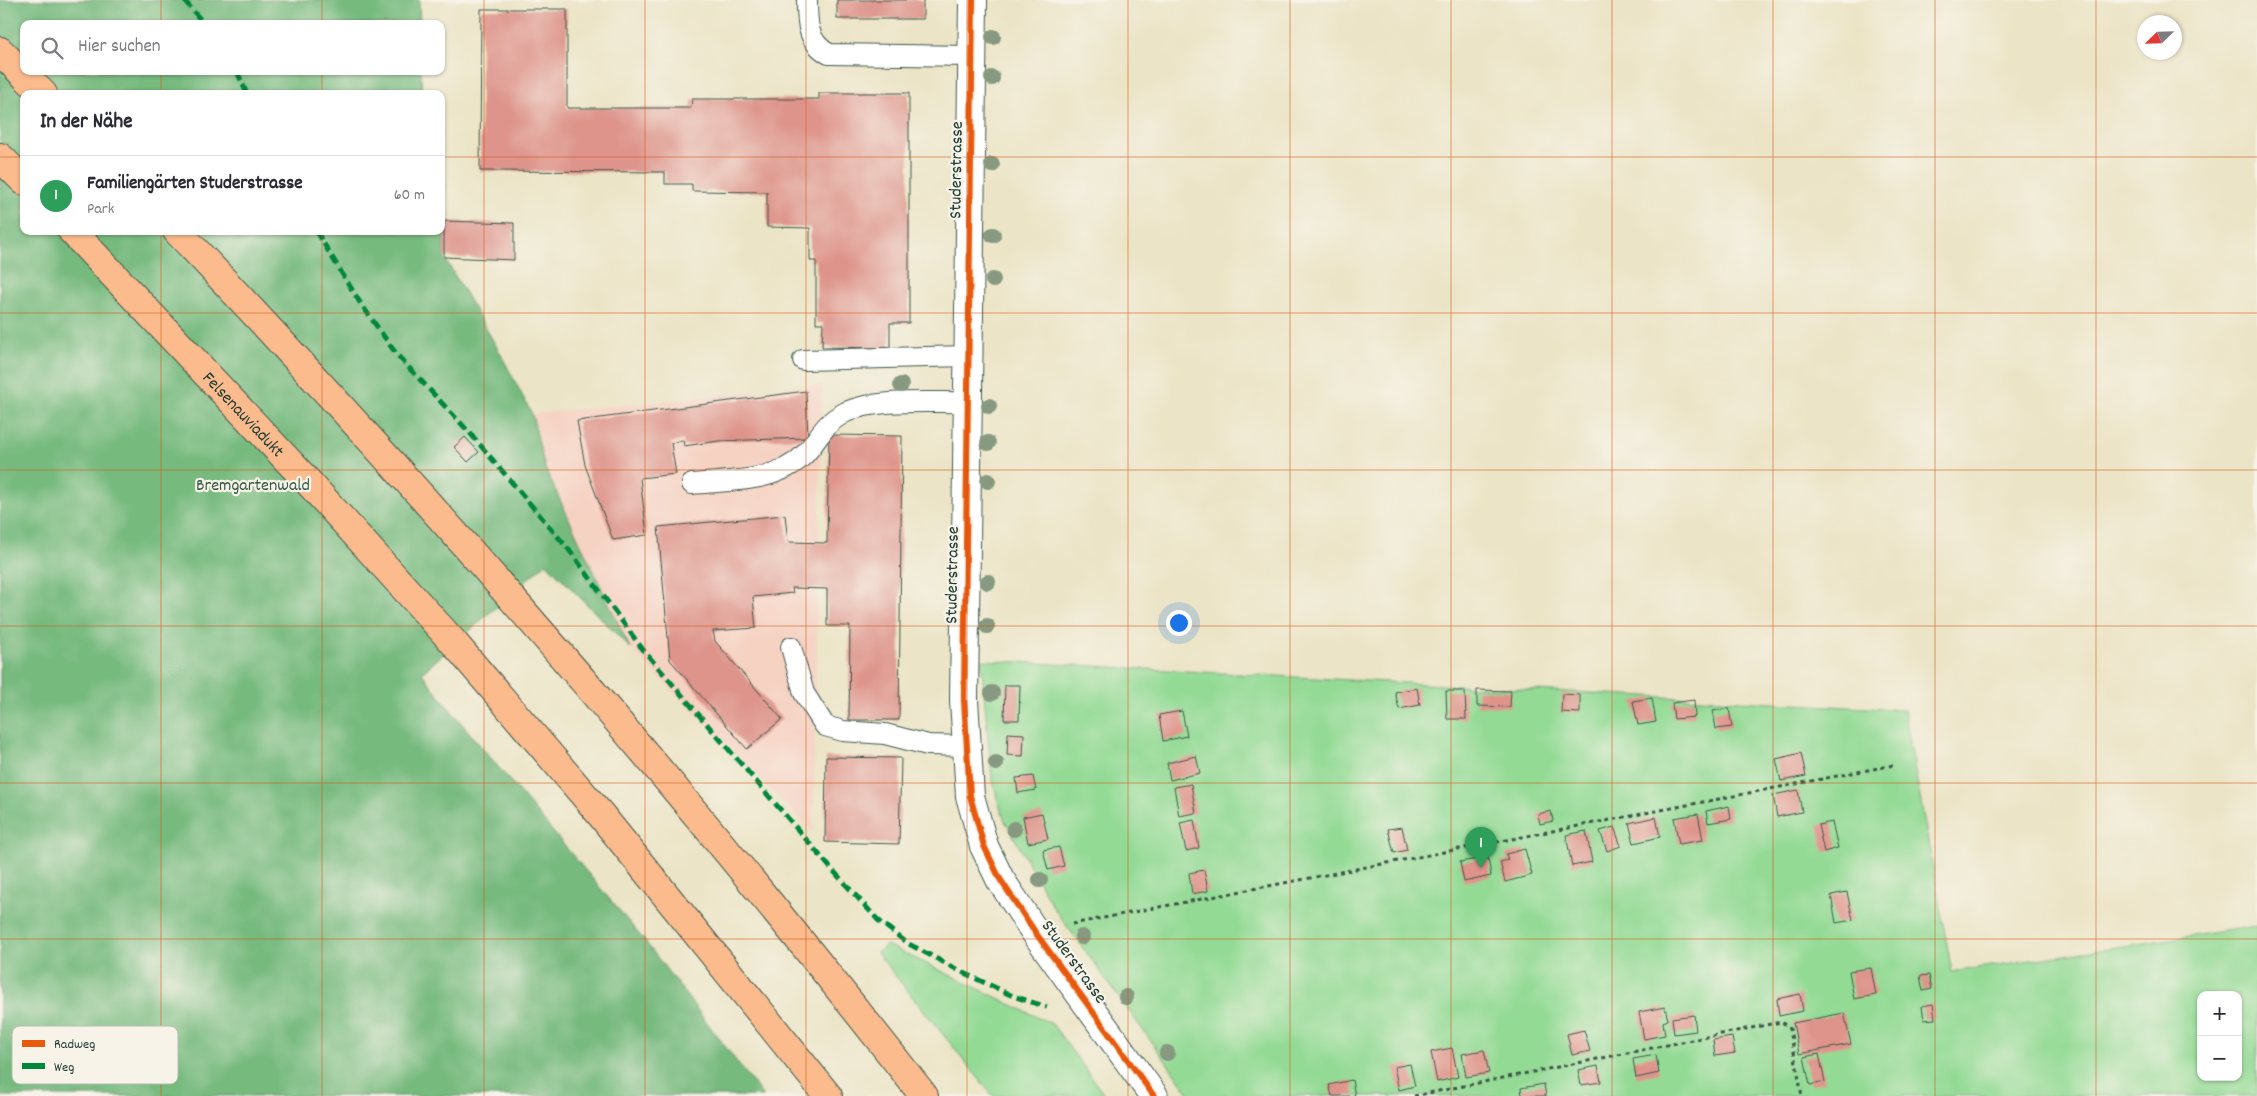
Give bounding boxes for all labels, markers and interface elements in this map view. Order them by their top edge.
north arrow [2137,15,2182,60]
search box [20,20,445,75]
icon: search [38,34,66,62]
text: Hier suchen [78,34,161,61]
text: In der Nähe [40,108,132,138]
street label: Studerstrasse [944,121,971,219]
text: Familiengärten Studerstrasse [87,171,303,198]
text: 1 [54,184,58,207]
text: 60 m [394,184,425,207]
text: Park [87,198,114,221]
street label: Felsenauviadukt [195,367,289,464]
park label: Bremgartenwald [196,474,310,499]
street label: Studerstrasse [940,526,967,624]
your location [1166,610,1192,636]
pin: 1 [1465,827,1497,868]
street label: Studerstrasse [1034,916,1112,1009]
map controls [2197,991,2242,1081]
button: + [2197,991,2242,1036]
legend [12,1026,178,1084]
text: Radweg [54,1035,95,1055]
button: − [2197,1036,2242,1081]
text: Weg [54,1058,74,1078]

